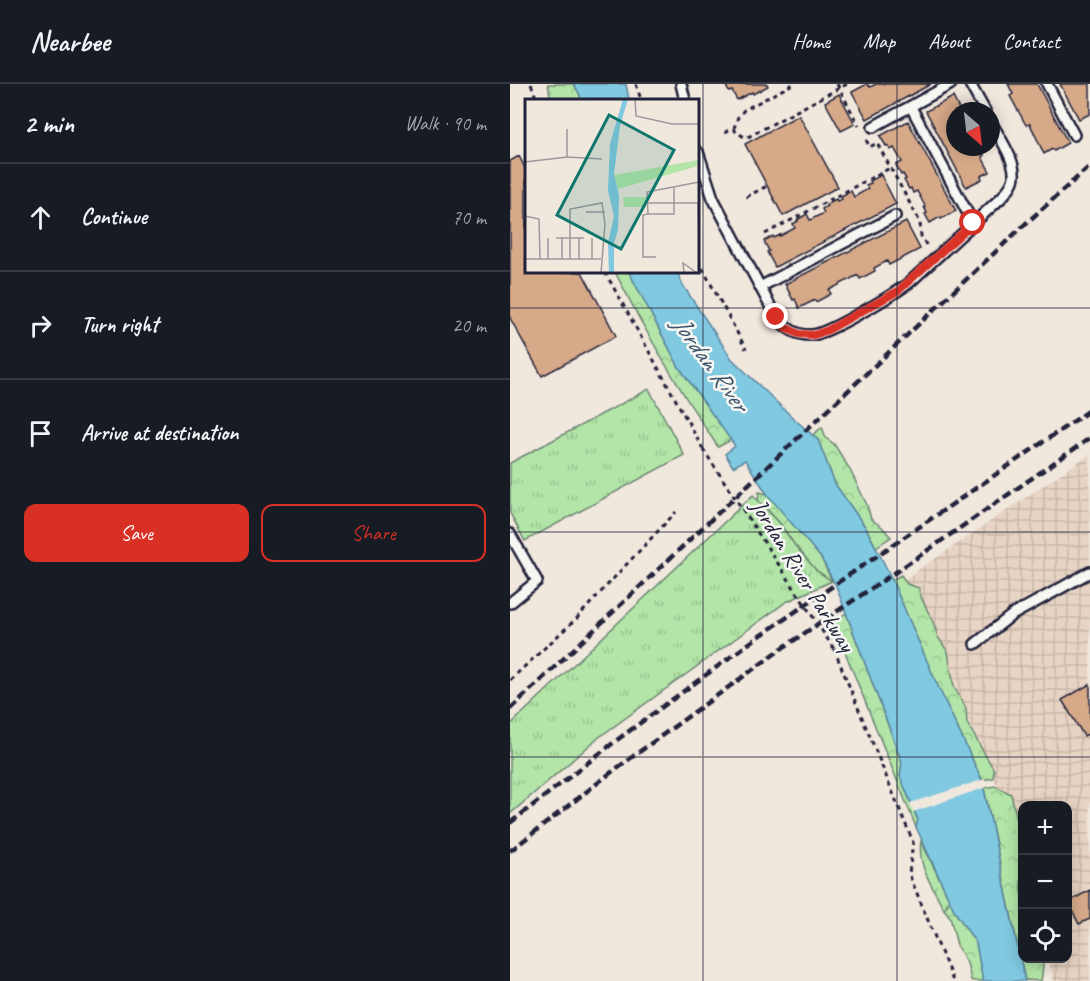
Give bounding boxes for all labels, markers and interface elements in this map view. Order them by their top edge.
text: Nearbee [30,24,110,59]
text: Home [792,28,830,54]
text: Map [863,28,895,54]
text: About [928,28,970,54]
text: Contact [1003,28,1060,54]
inset map [525,99,699,273]
north arrow [946,102,1000,156]
text: 2 min [24,107,74,140]
text: Walk · 90 m [405,111,486,136]
icon: ahead [24,201,57,234]
text: Continue [81,203,147,231]
text: 70 m [452,205,486,230]
route start [959,209,985,235]
route end [762,303,788,329]
water label: Jordan River [664,307,758,420]
icon: right [24,309,57,342]
text: Turn right [81,311,158,339]
text: 20 m [452,313,486,338]
icon: arrive [24,417,57,450]
text: Arrive at destination [81,419,238,447]
street label: Jordan River Parkway [743,492,863,659]
button: Save [24,504,249,562]
button: Share [261,504,486,562]
map controls [1018,801,1072,963]
button: + [1018,801,1072,855]
button: − [1018,855,1072,909]
button: locate [1018,909,1072,963]

